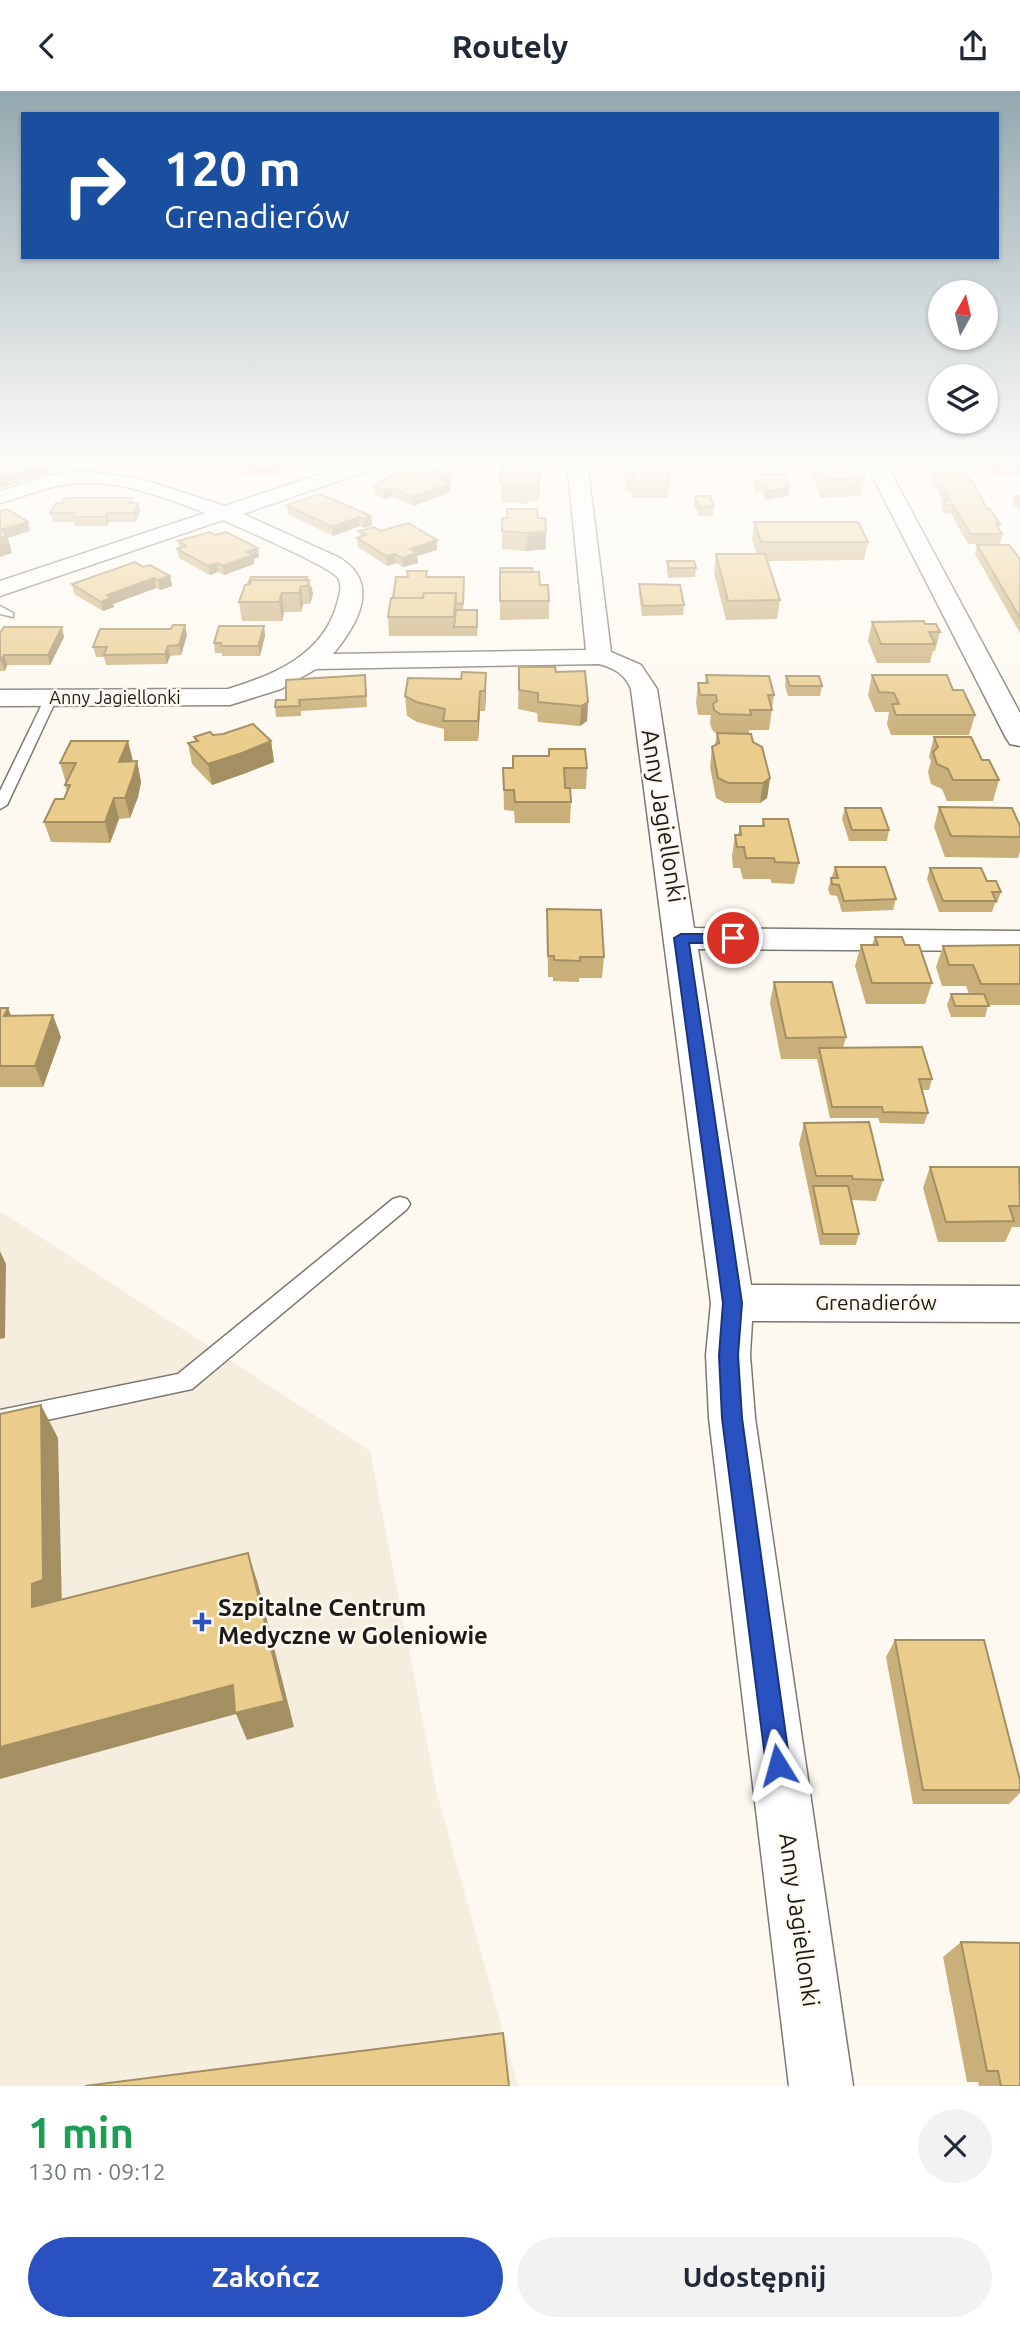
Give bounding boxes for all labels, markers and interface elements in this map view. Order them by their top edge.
icon: back [28,27,66,65]
icon: share [954,27,992,65]
text: Routely [452,28,568,64]
icon: right [49,140,140,231]
text: 120 m [164,140,301,195]
text: Grenadierów [164,198,349,234]
north arrow [928,280,998,350]
map controls [928,280,998,434]
button: layers [928,364,998,434]
street label: Anny Jagiellonki [49,687,181,707]
street label: Anny Jagiellonki [636,727,691,905]
pin [703,908,763,968]
icon: arrive [714,919,752,957]
street label: Grenadierów [815,1290,937,1314]
place label: Szpitalne Centrum Medyczne w Goleniowie [218,1594,488,1649]
marker: Szpitalne Centrum Medyczne w Goleniowie [192,1612,212,1632]
position arrow [741,1728,815,1802]
street label: Anny Jagiellonki [774,1831,825,2009]
text: 1 min [28,2109,134,2156]
button: close [918,2109,992,2183]
text: 130 m · 09:12 [28,2159,166,2184]
button: Zakończ [28,2237,503,2317]
button: Udostępnij [517,2237,992,2317]

